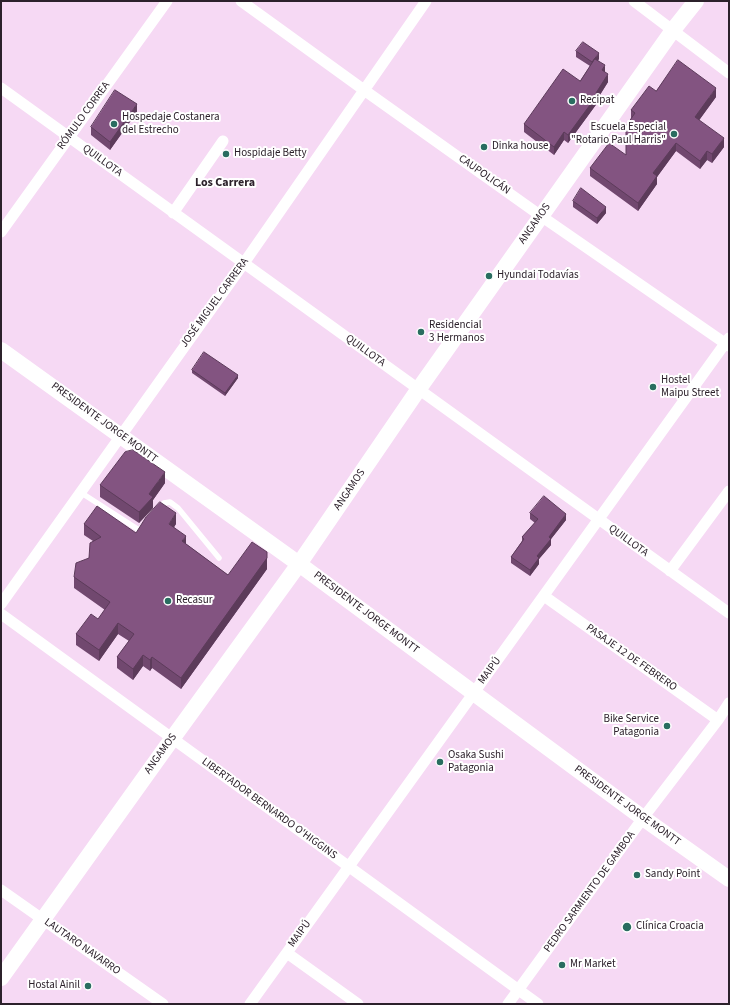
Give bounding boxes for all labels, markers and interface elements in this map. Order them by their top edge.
street label: RÓMULO CORREA [55,79,113,153]
place label: Recipat [580,94,614,108]
marker: Recipat [567,96,577,106]
place label: Hospedaje Costanera del Estrecho [122,111,220,137]
marker: Hospedaje Costanera del Estrecho [109,119,119,129]
place label: Escuela Especial "Rotario Paul Harris" [571,121,666,147]
marker: Escuela Especial "Rotario Paul Harris" [669,129,679,139]
place label: Dinka house [492,140,549,154]
street label: QUILLOTA [79,142,125,180]
marker: Dinka house [479,142,489,152]
place label: Hospidaje Betty [234,147,307,161]
marker: Hospidaje Betty [221,149,231,159]
street label: CAUPOLICÁN [456,152,512,198]
district label: Los Carrera [195,176,255,190]
street label: ANGAMOS [516,201,554,247]
street label: JOSÉ MIGUEL CARRERA [178,256,252,350]
place label: Hyundai Todavías [497,269,579,283]
marker: Hyundai Todavías [484,271,494,281]
place label: Residencial 3 Hermanos [429,319,484,345]
marker: Residencial 3 Hermanos [416,327,426,337]
street label: QUILLOTA [342,332,388,370]
place label: Hostel Maipu Street [661,374,719,400]
street label: PRESIDENTE JORGE MONTT [48,380,160,466]
marker: Hostel Maipu Street [648,382,658,392]
street label: ANGAMOS [331,467,369,513]
street label: QUILLOTA [605,522,651,560]
street label: PRESIDENTE JORGE MONTT [311,569,421,657]
place label: Recasur [176,594,212,608]
marker: Recasur [163,596,173,606]
street label: PASAJE 12 DE FEBRERO [583,622,679,694]
street label: MAIPÚ [476,655,504,687]
place label: Bike Service Patagonia [603,713,659,739]
marker: Bike Service Patagonia [662,721,672,731]
street label: ANGAMOS [142,731,180,777]
place label: Osaka Sushi Patagonia [448,749,504,775]
street label: LIBERTADOR BERNARDO O'HIGGINS [199,755,339,863]
marker: Osaka Sushi Patagonia [435,757,445,767]
street label: PRESIDENTE JORGE MONTT [571,763,683,849]
street label: PEDRO SARMIENTO DE GAMBOA [542,829,638,955]
place label: Sandy Point [645,868,700,882]
marker: Sandy Point [632,870,642,880]
street label: LAUTARO NAVARRO [41,916,123,978]
street label: MAIPÚ [286,918,314,950]
place label: Clínica Croacia [636,920,704,934]
marker: Clínica Croacia [621,921,633,933]
place label: Mr Market [570,958,616,972]
marker: Mr Market [557,960,567,970]
place label: Hostal Ainil [28,979,80,993]
marker: Hostal Ainil [83,981,93,991]

